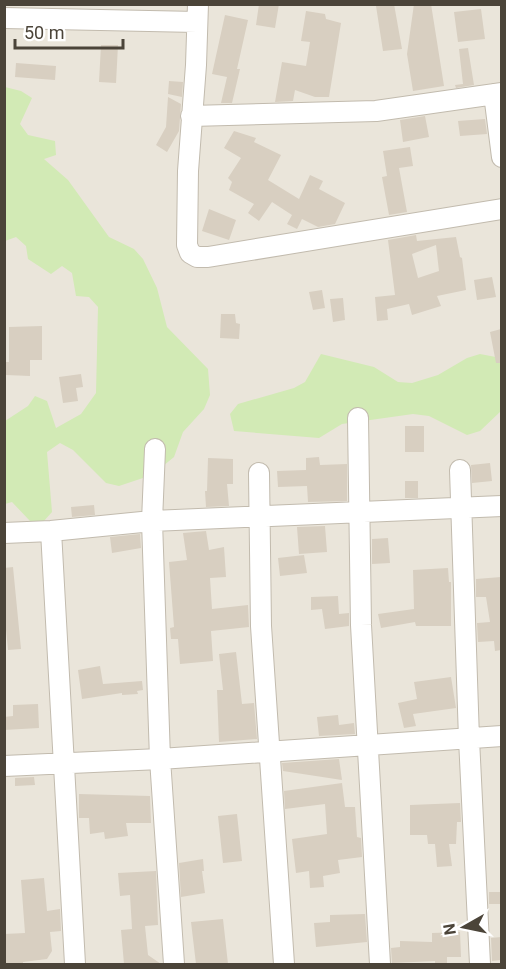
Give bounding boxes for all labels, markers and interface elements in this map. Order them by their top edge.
scale bar [15,12,123,50]
text: 50 m [24,22,64,43]
north arrow [434,897,494,957]
text: N [439,922,460,936]

